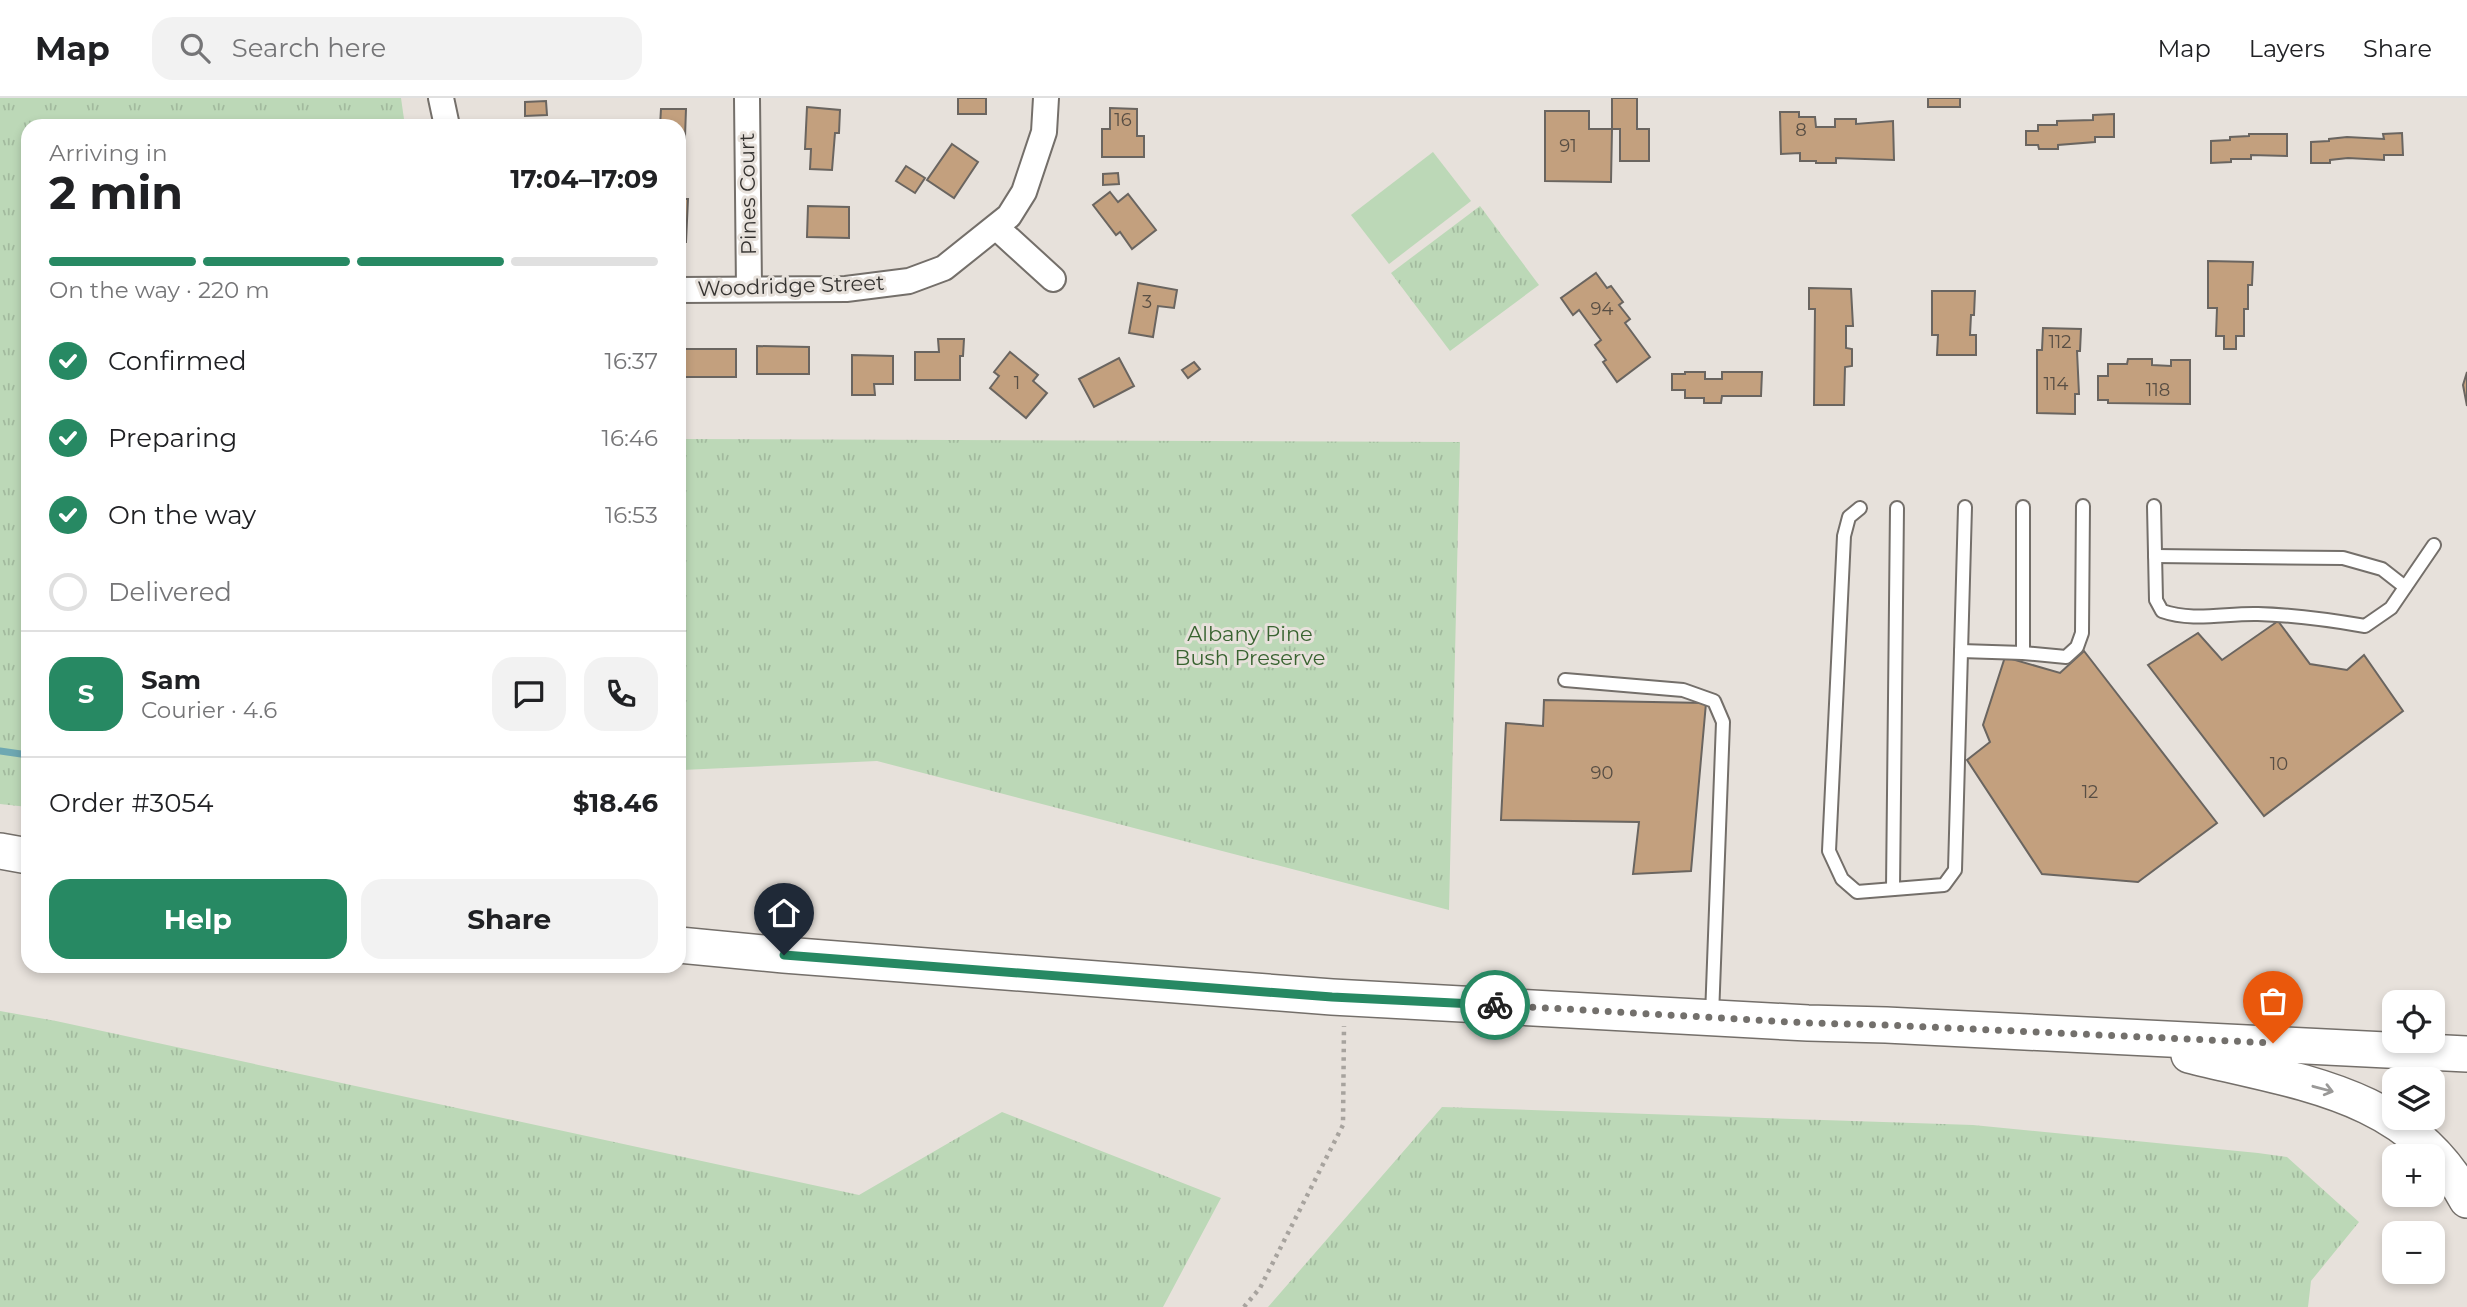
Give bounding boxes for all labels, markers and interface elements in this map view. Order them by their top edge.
search box [152,17,642,80]
text: Map [35,28,110,68]
icon: search [176,29,214,67]
text: Search here [232,32,386,64]
text: Map [2157,34,2211,63]
text: Layers [2249,34,2325,63]
text: Share [2363,34,2432,63]
house number: 16 [1114,109,1132,131]
house number: 8 [1795,119,1807,141]
street label: Pines Court [734,133,761,255]
house number: 91 [1559,135,1577,157]
text: Arriving in [49,139,168,167]
text: 17:04–17:09 [510,163,658,195]
text: 2 min [49,164,183,221]
street label: Woodridge Street [697,270,885,301]
text: On the way · 220 m [49,276,270,304]
house number: 3 [1142,291,1152,313]
house number: 94 [1591,298,1614,320]
house number: 112 [2048,331,2072,353]
icon: check [49,342,87,380]
text: Confirmed [108,345,247,377]
text: 16:37 [605,347,658,375]
house number: 1 [1014,372,1020,394]
house number: 114 [2044,373,2069,395]
house number: 118 [2146,379,2170,401]
icon: check [49,419,87,457]
text: Preparing [108,422,237,454]
text: 16:46 [602,424,658,452]
icon: check [49,496,87,534]
text: On the way [108,499,256,531]
text: 16:53 [605,501,658,529]
text: Delivered [108,576,232,608]
park label: Albany Pine Bush Preserve [1175,621,1325,670]
button: chat [492,657,566,731]
button: phone [584,657,658,731]
text: Sam [141,664,201,696]
text: S [78,678,94,710]
text: Courier · 4.6 [141,696,277,724]
house number: 10 [2270,753,2288,775]
house number: 90 [1591,762,1613,784]
house number: 12 [2082,781,2098,803]
text: Order #3054 [49,787,213,819]
text: $18.46 [573,787,658,819]
button: Help [49,879,347,959]
button: Share [361,879,658,959]
pin [754,883,814,955]
icon: home [765,894,803,932]
courier [1460,970,1530,1040]
pin [2243,971,2303,1043]
icon: bag [2254,982,2292,1020]
icon: bike [1476,986,1514,1024]
map controls [2382,990,2445,1284]
button: locate [2382,990,2445,1053]
button: layers [2382,1067,2445,1130]
one-way arrow [2311,1083,2334,1096]
button: + [2382,1144,2445,1207]
button: − [2382,1221,2445,1284]

